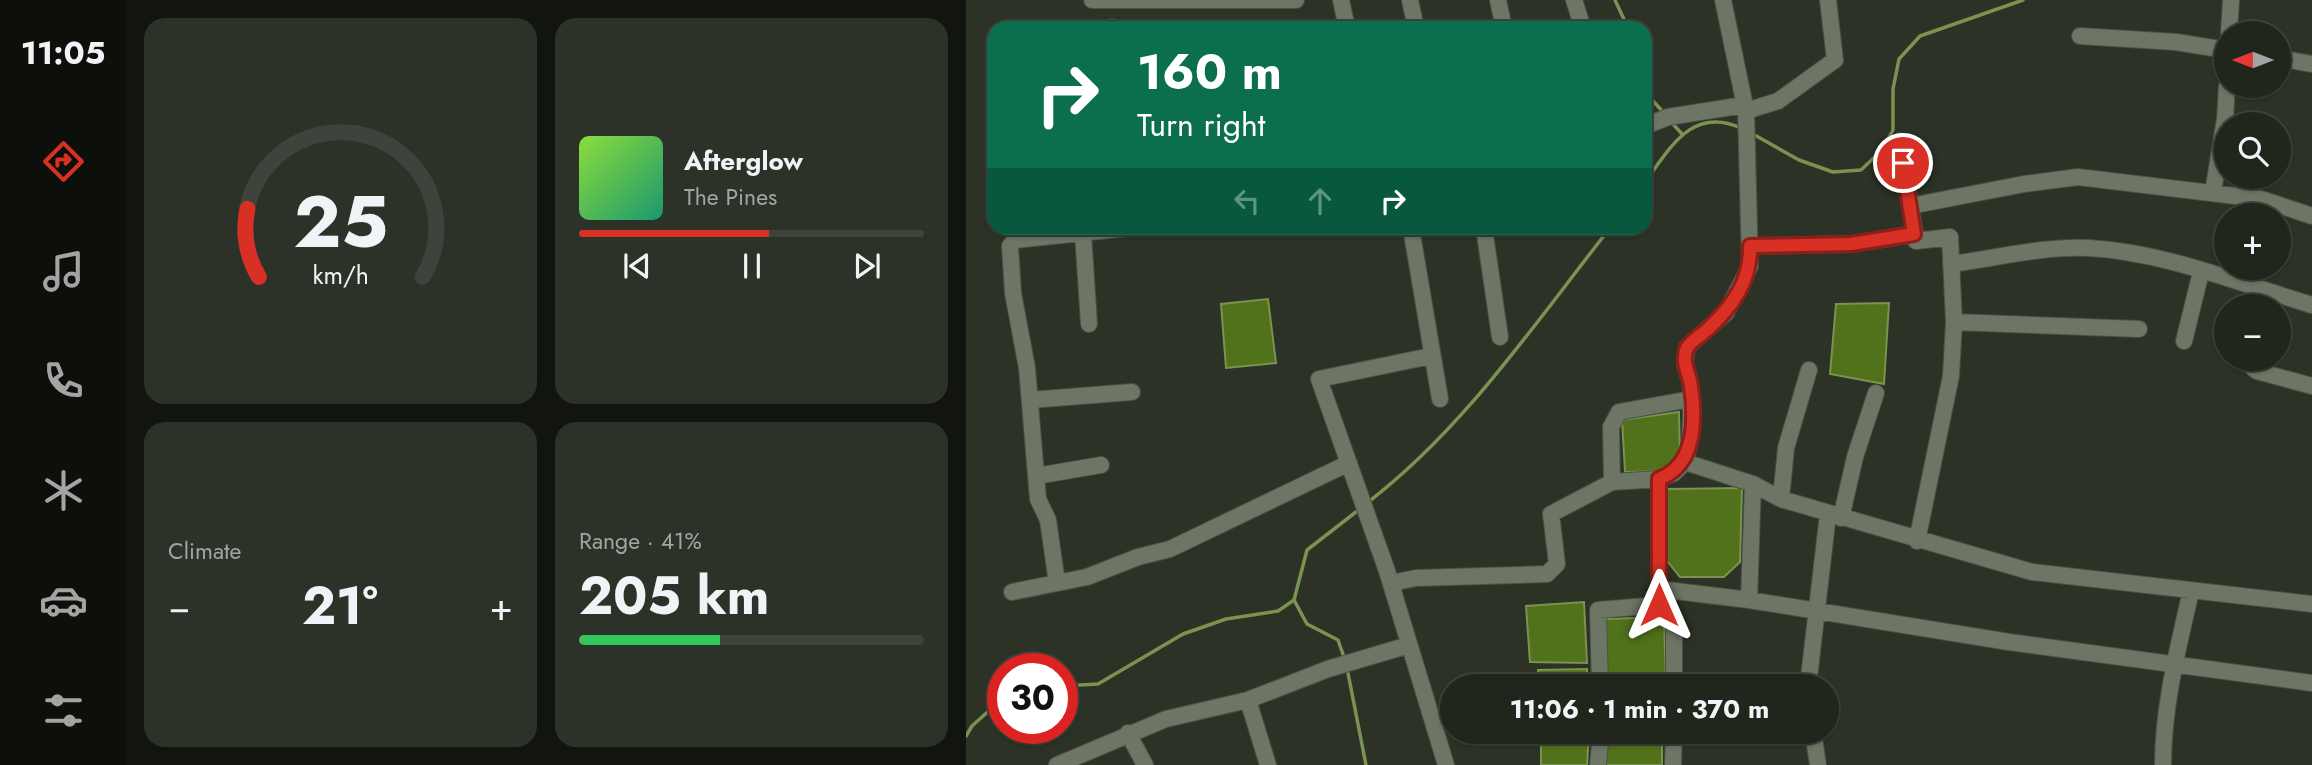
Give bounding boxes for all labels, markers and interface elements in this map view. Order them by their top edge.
north arrow [2214,21,2291,98]
map controls [2214,21,2291,371]
text: 11:05 [21,30,105,76]
text: 160 m [1137,37,1282,107]
icon: right [1022,49,1113,140]
text: Turn right [1137,102,1266,148]
button: search [2214,112,2291,189]
pin [1873,133,1933,193]
icon: directions [39,137,88,186]
text: Afterglow [684,142,803,180]
icon: arrive [1884,144,1922,182]
text: 25 [293,169,388,274]
text: The Pines [684,180,777,214]
icon: left [1228,182,1266,220]
icon: ahead [1301,182,1339,220]
icon: right [1374,182,1412,220]
button: + [2214,203,2291,280]
icon: music [39,247,88,296]
icon: previous [618,247,656,285]
icon: pause [733,247,771,285]
icon: next [848,247,886,285]
text: km/h [312,257,369,293]
button: − [2214,294,2291,371]
icon: phone [39,356,88,405]
icon: climate [39,466,88,515]
text: Range · 41% [579,524,702,558]
text: Climate [168,534,241,568]
text: 205 km [579,558,769,634]
text: 21° [302,568,378,644]
position arrow [1622,568,1696,642]
icon: car [39,576,88,625]
text: − [168,579,190,634]
text: + [490,579,513,634]
speed limit sign: 30 [987,653,1078,744]
icon: filters [39,686,88,735]
text: 11:06 · 1 min · 370 m [1510,690,1769,728]

